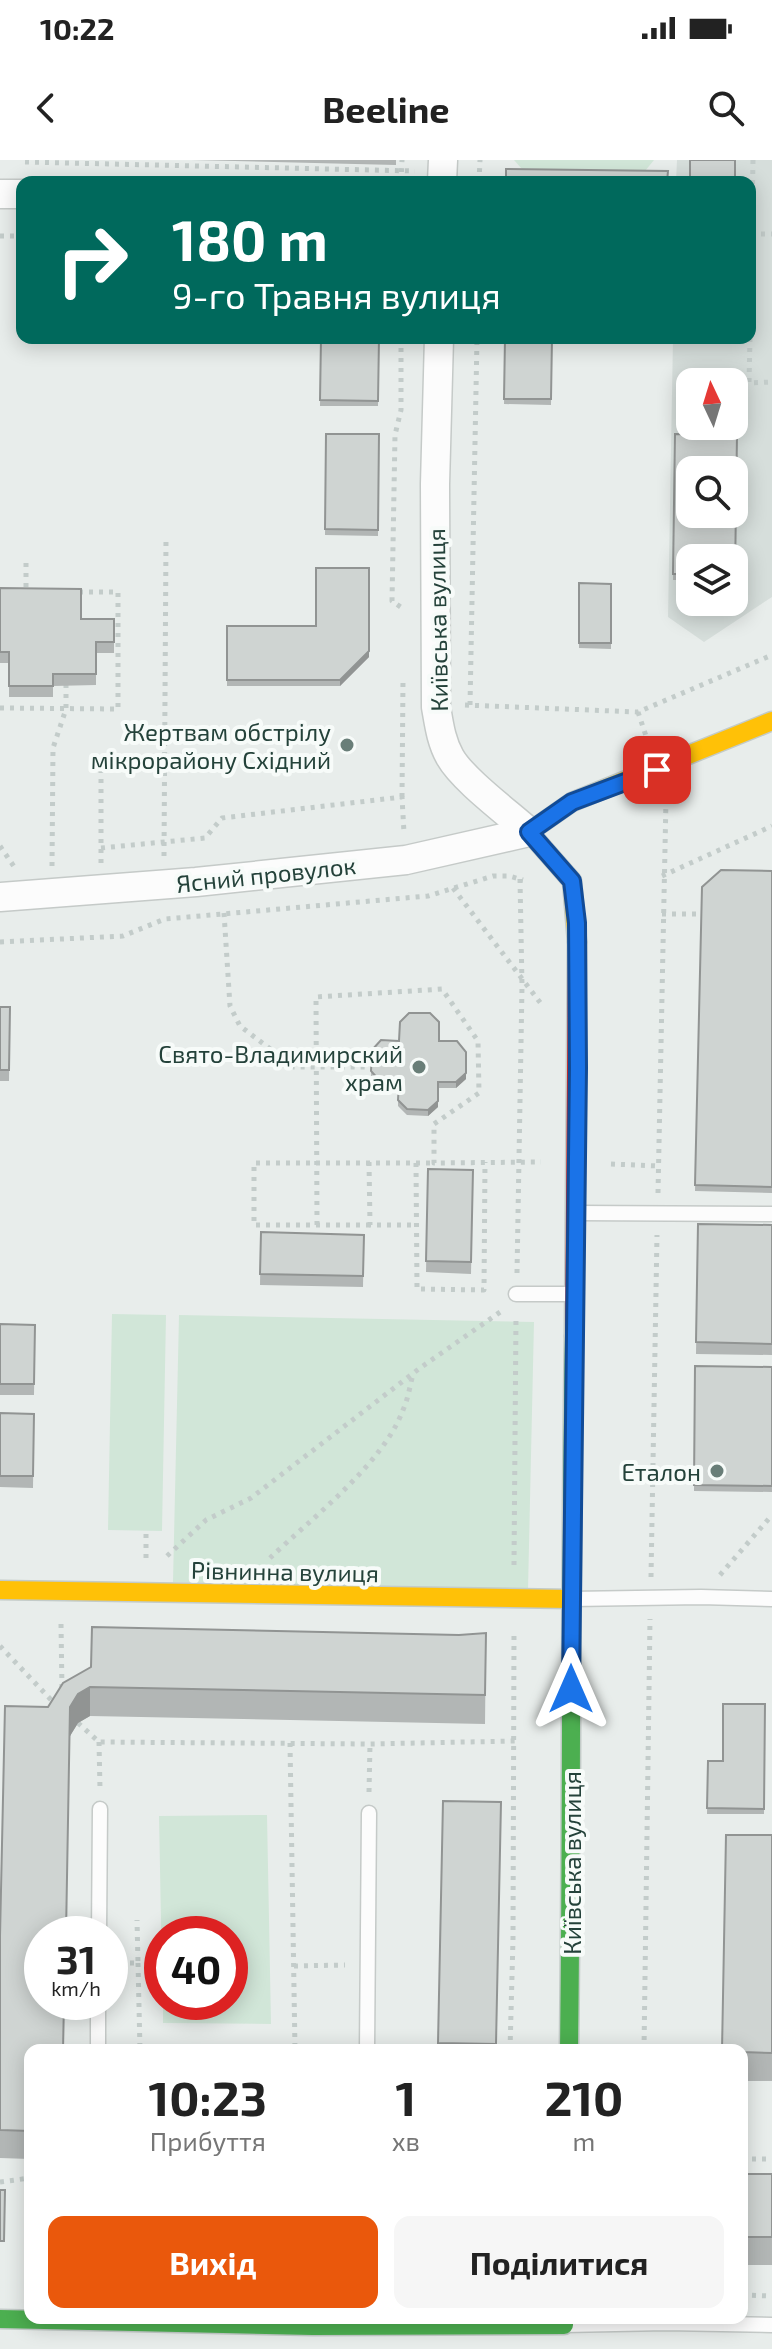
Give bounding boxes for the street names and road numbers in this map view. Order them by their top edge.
street label: Київська вулиця [421,528,454,712]
street label: Ясний провулок [175,850,358,899]
street label: Рівнинна вулиця [191,1555,379,1588]
street label: Київська вулиця [557,1771,587,1955]

